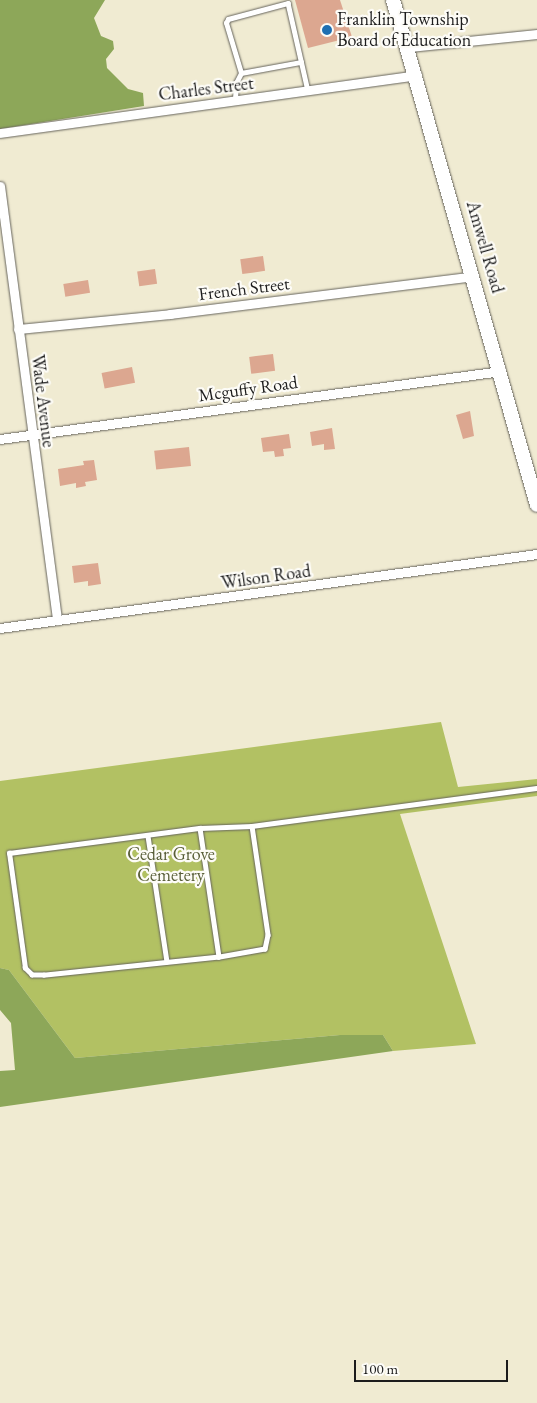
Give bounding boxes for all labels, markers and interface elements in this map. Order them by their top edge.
place label: Franklin Township Board of Education [337,9,471,52]
marker: Franklin Township Board of Education [321,24,333,36]
street label: Charles Street [157,72,255,106]
street label: Amwell Road [462,198,508,296]
street label: French Street [197,273,291,305]
street label: Wade Avenue [27,353,59,449]
street label: Mcguffy Road [197,371,299,407]
street label: Wilson Road [220,560,312,594]
park label: Cedar Grove Cemetery [127,844,215,886]
scale bar [357,1350,511,1382]
text: 100 m [362,1359,398,1378]

